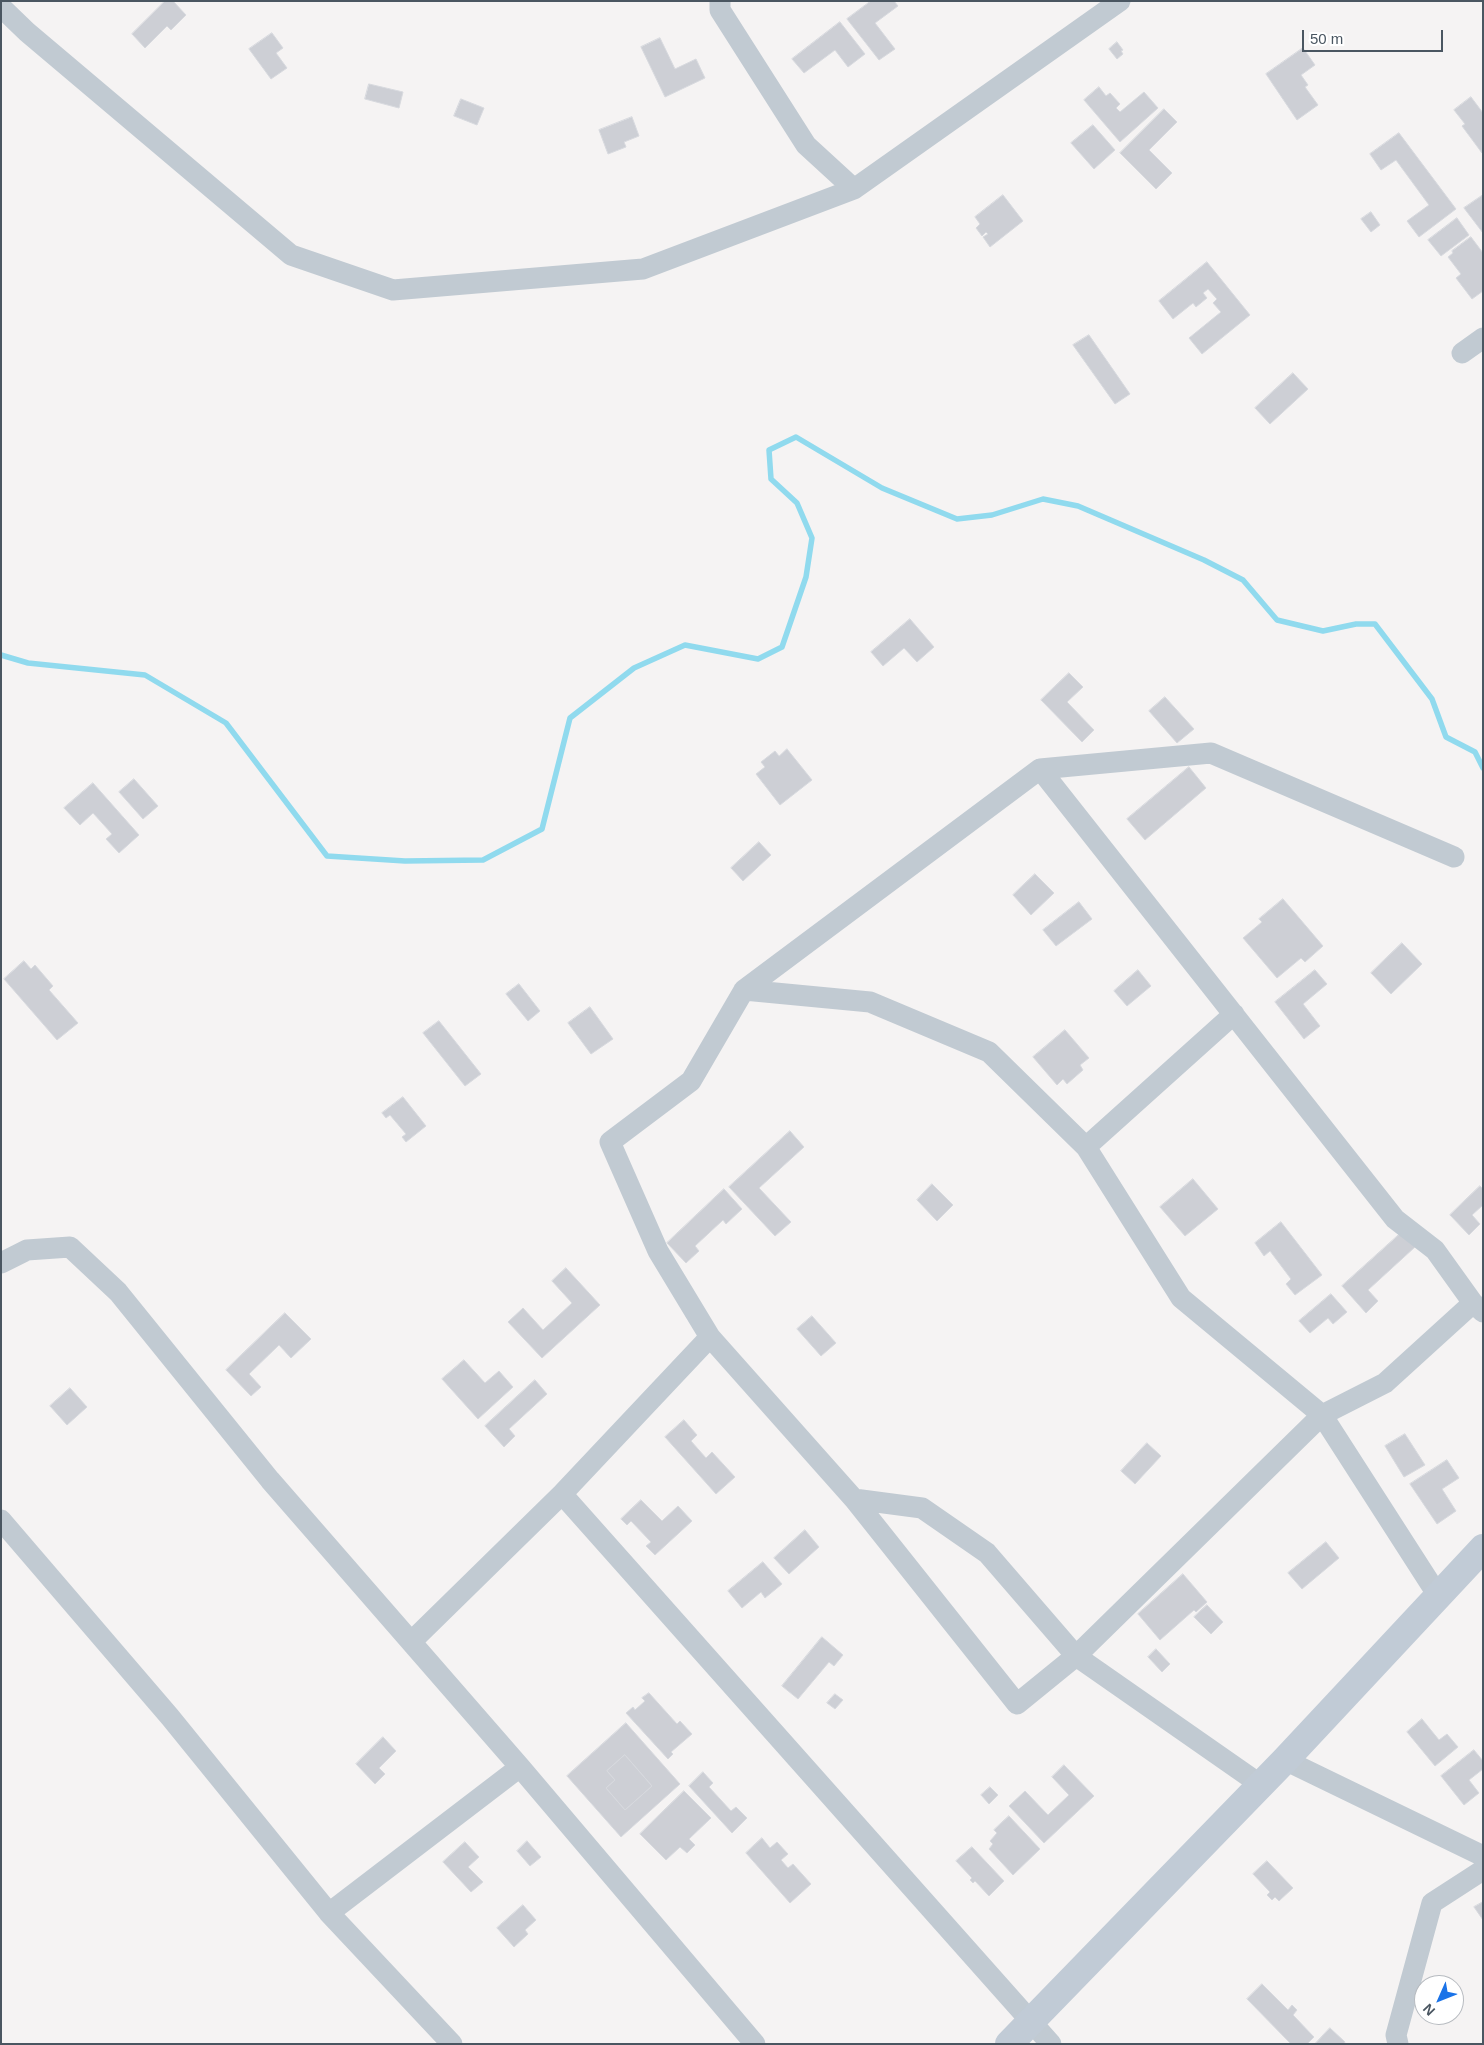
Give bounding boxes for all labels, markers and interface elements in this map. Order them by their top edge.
scale bar [1304,20,1445,52]
text: 50 m [1310,30,1343,47]
north arrow [1414,1975,1464,2025]
text: N [1420,2001,1438,2019]

